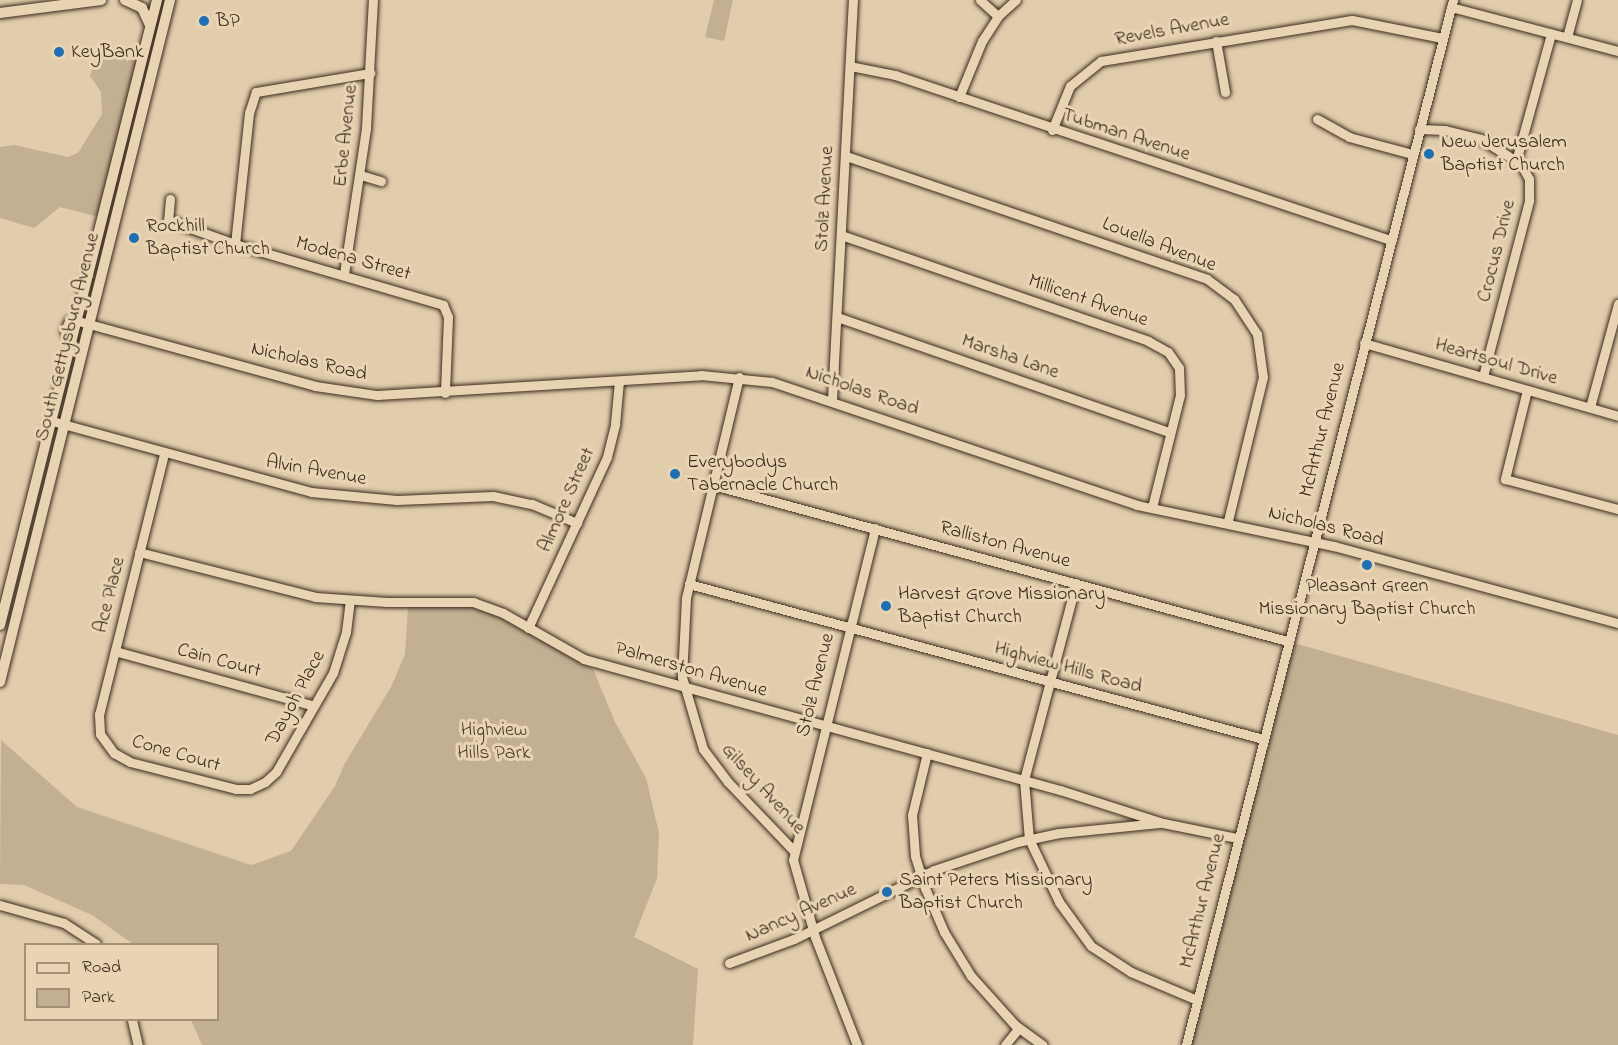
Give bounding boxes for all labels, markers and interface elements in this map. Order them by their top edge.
street label: Revels Avenue [1113,8,1231,52]
place label: BP [216,9,240,33]
marker: BP [197,14,211,28]
place label: KeyBank [71,40,144,64]
marker: KeyBank [52,45,66,59]
street label: Erbe Avenue [329,84,363,188]
street label: Tubman Avenue [1059,103,1193,167]
place label: New Jerusalem Baptist Church [1441,130,1567,177]
street label: Stolz Avenue [810,145,840,253]
marker: New Jerusalem Baptist Church [1422,147,1436,161]
street label: Crocus Drive [1473,197,1521,305]
street label: Louella Avenue [1098,212,1220,278]
place label: Rockhill Baptist Church [146,214,270,261]
street label: South Gettysburg Avenue [30,230,106,444]
marker: Rockhill Baptist Church [127,231,141,245]
street label: Modena Street [293,231,413,287]
street label: Millicent Avenue [1025,269,1151,333]
street label: Marsha Lane [958,329,1062,385]
street label: Heartsoul Drive [1432,333,1560,391]
street label: Nicholas Road [249,337,369,387]
street label: Nicholas Road [802,360,922,422]
street label: McArthur Avenue [1295,360,1351,500]
street label: Almore Street [533,444,601,556]
street label: Alvin Avenue [264,450,368,492]
place label: Everybodys Tabernacle Church [687,450,838,497]
marker: Everybodys Tabernacle Church [668,467,682,481]
street label: Nicholas Road [1266,501,1386,553]
street label: Ralliston Avenue [937,516,1073,574]
street label: Ace Place [89,554,131,636]
marker: Pleasant Green Missionary Baptist Church [1360,558,1374,572]
place label: Pleasant Green Missionary Baptist Church [1259,574,1475,621]
place label: Harvest Grove Missionary Baptist Church [898,582,1105,629]
marker: Harvest Grove Missionary Baptist Church [879,599,893,613]
street label: Stolz Avenue [792,631,840,739]
street label: Palmerston Avenue [612,637,770,703]
street label: Highview Hills Road [992,637,1144,699]
street label: Cain Court [174,638,264,684]
street label: Dayoh Place [261,647,331,749]
park label: Highview Hills Park [457,718,531,765]
street label: Cone Court [129,730,223,778]
street label: Gilsey Avenue [716,738,810,840]
street label: McArthur Avenue [1175,831,1231,971]
place label: Saint Peters Missionary Baptist Church [899,868,1092,915]
street label: Nancy Avenue [742,878,860,948]
marker: Saint Peters Missionary Baptist Church [880,885,894,899]
legend [24,943,219,1021]
text: Road [82,955,121,981]
text: Park [82,985,115,1011]

